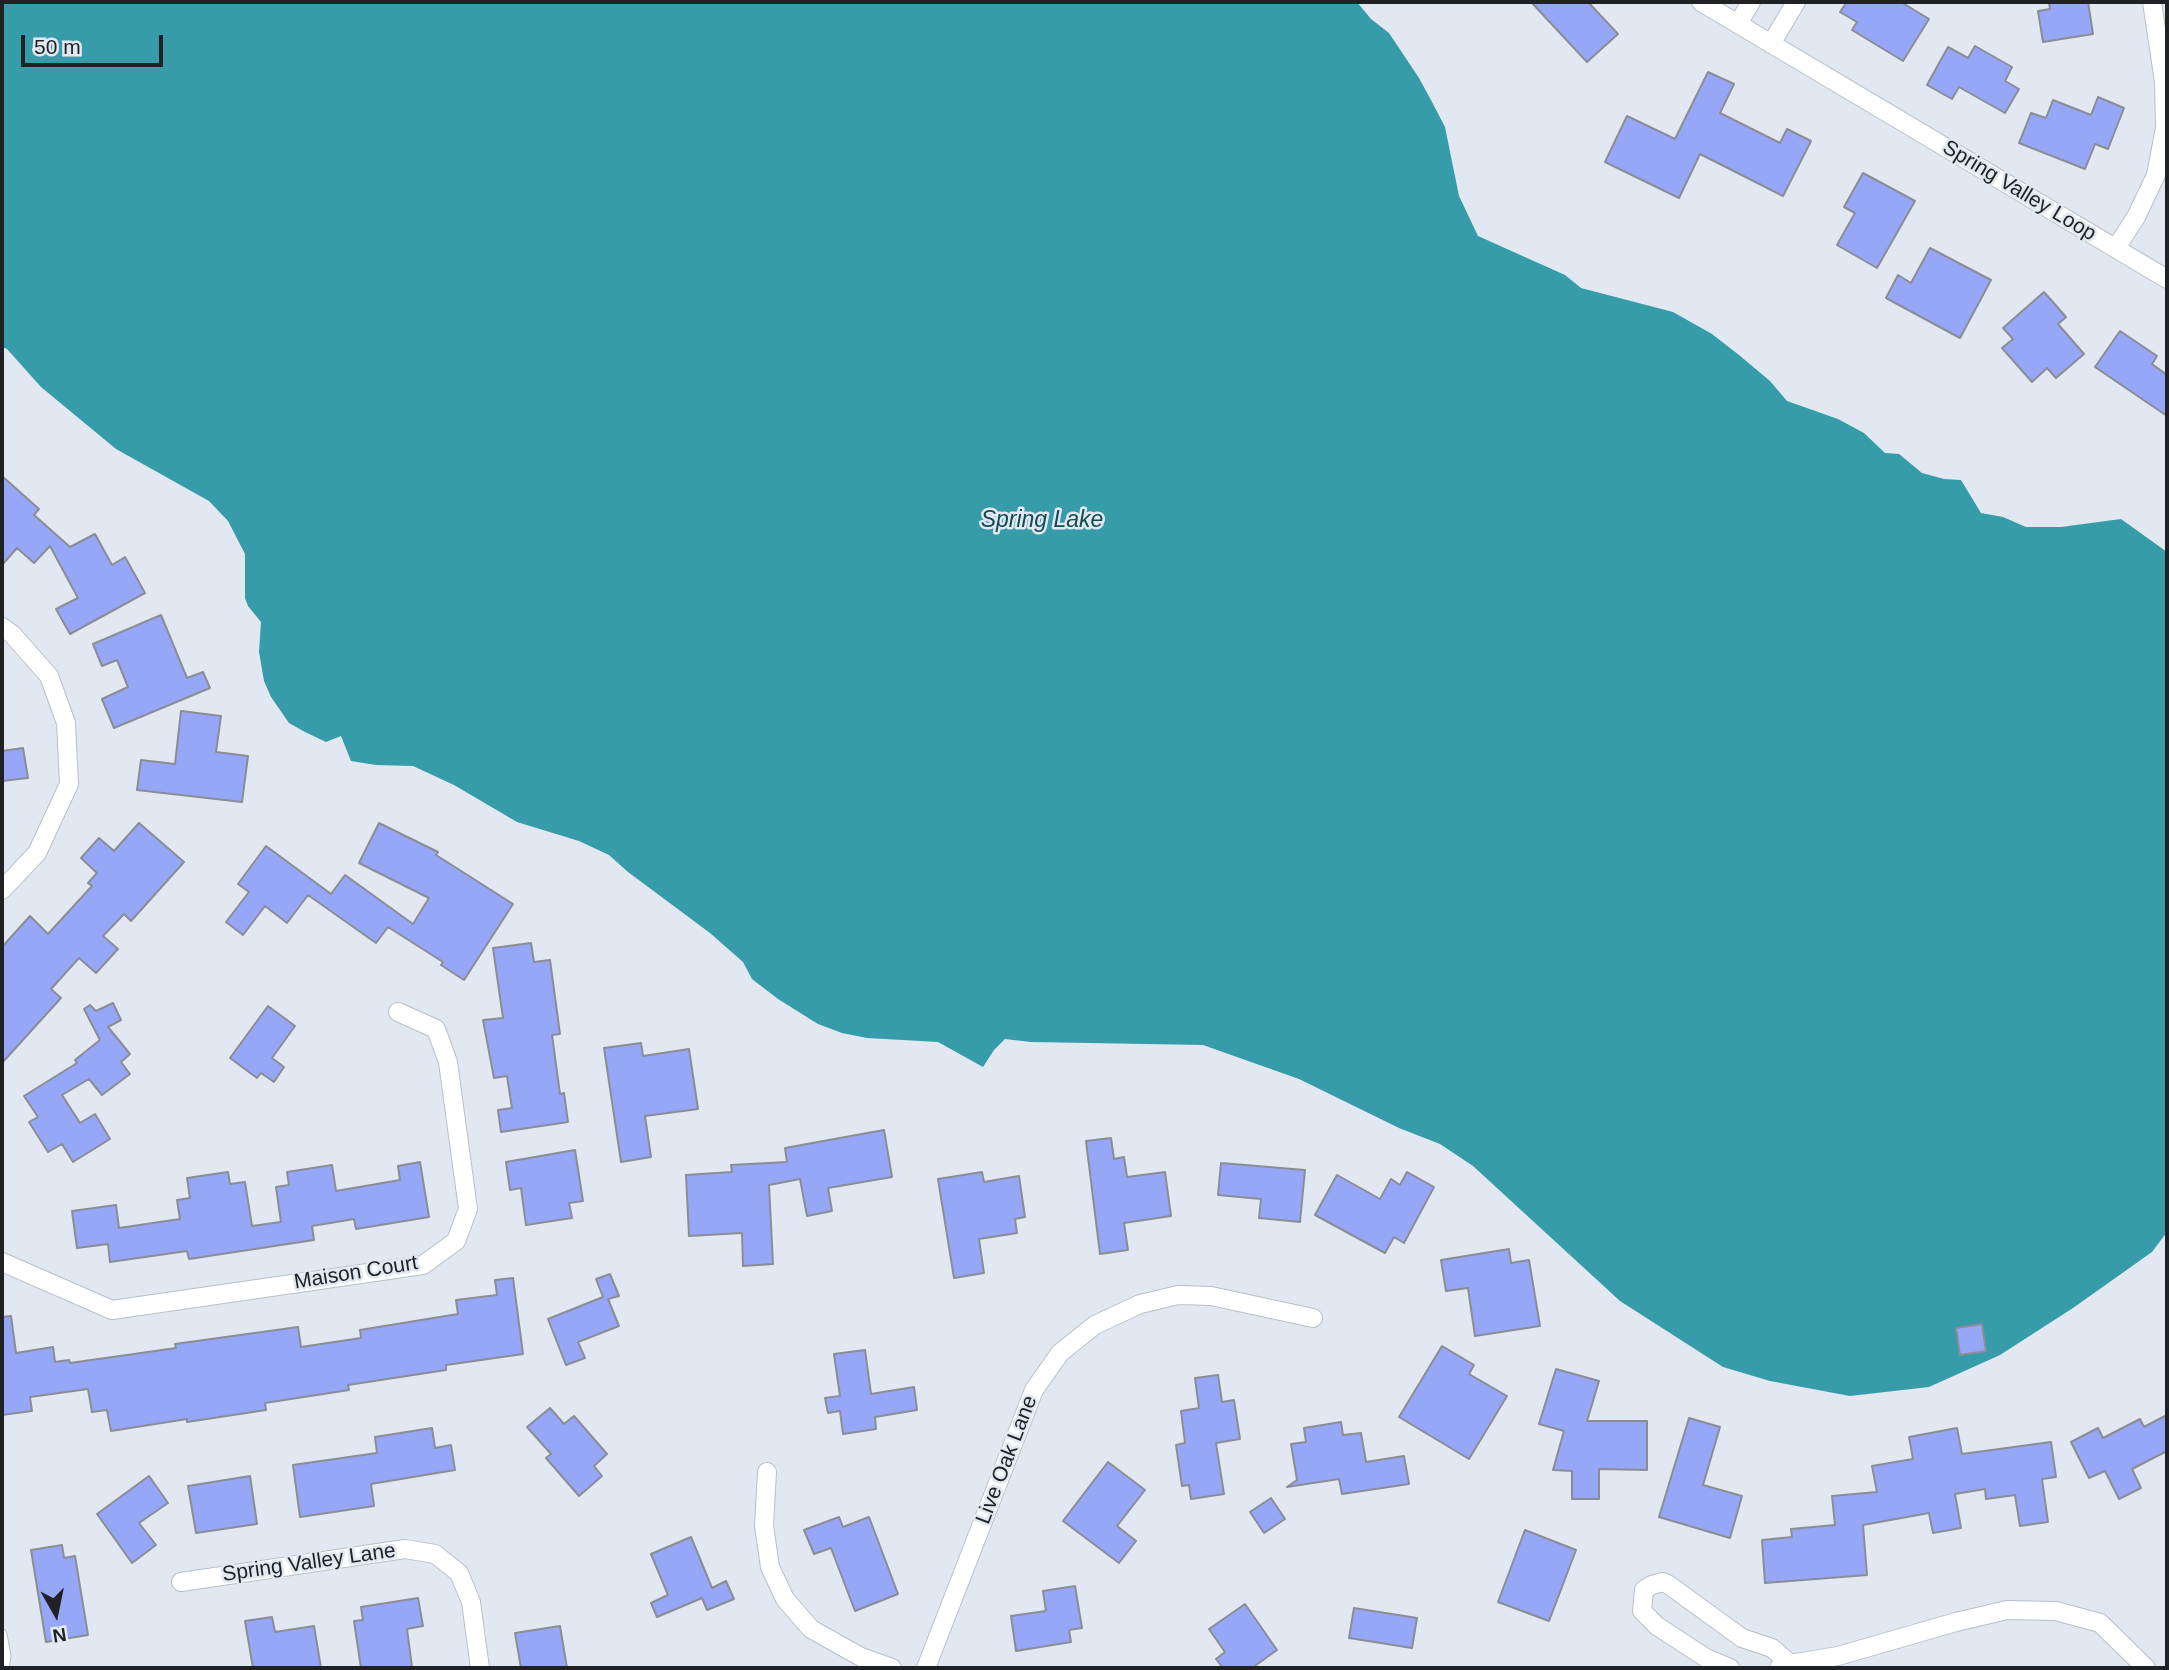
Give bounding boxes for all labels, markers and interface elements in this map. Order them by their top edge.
scale bar [24,21,166,65]
text: 50 m [34,35,81,58]
street label: Spring Valley Loop [1938,135,2100,247]
water label: Spring Lake [981,507,1103,535]
street label: Maison Court [292,1251,420,1295]
street label: Live Oak Lane [971,1392,1043,1528]
street label: Spring Valley Lane [221,1538,397,1588]
north arrow [21,1579,91,1649]
text: N [51,1624,68,1647]

